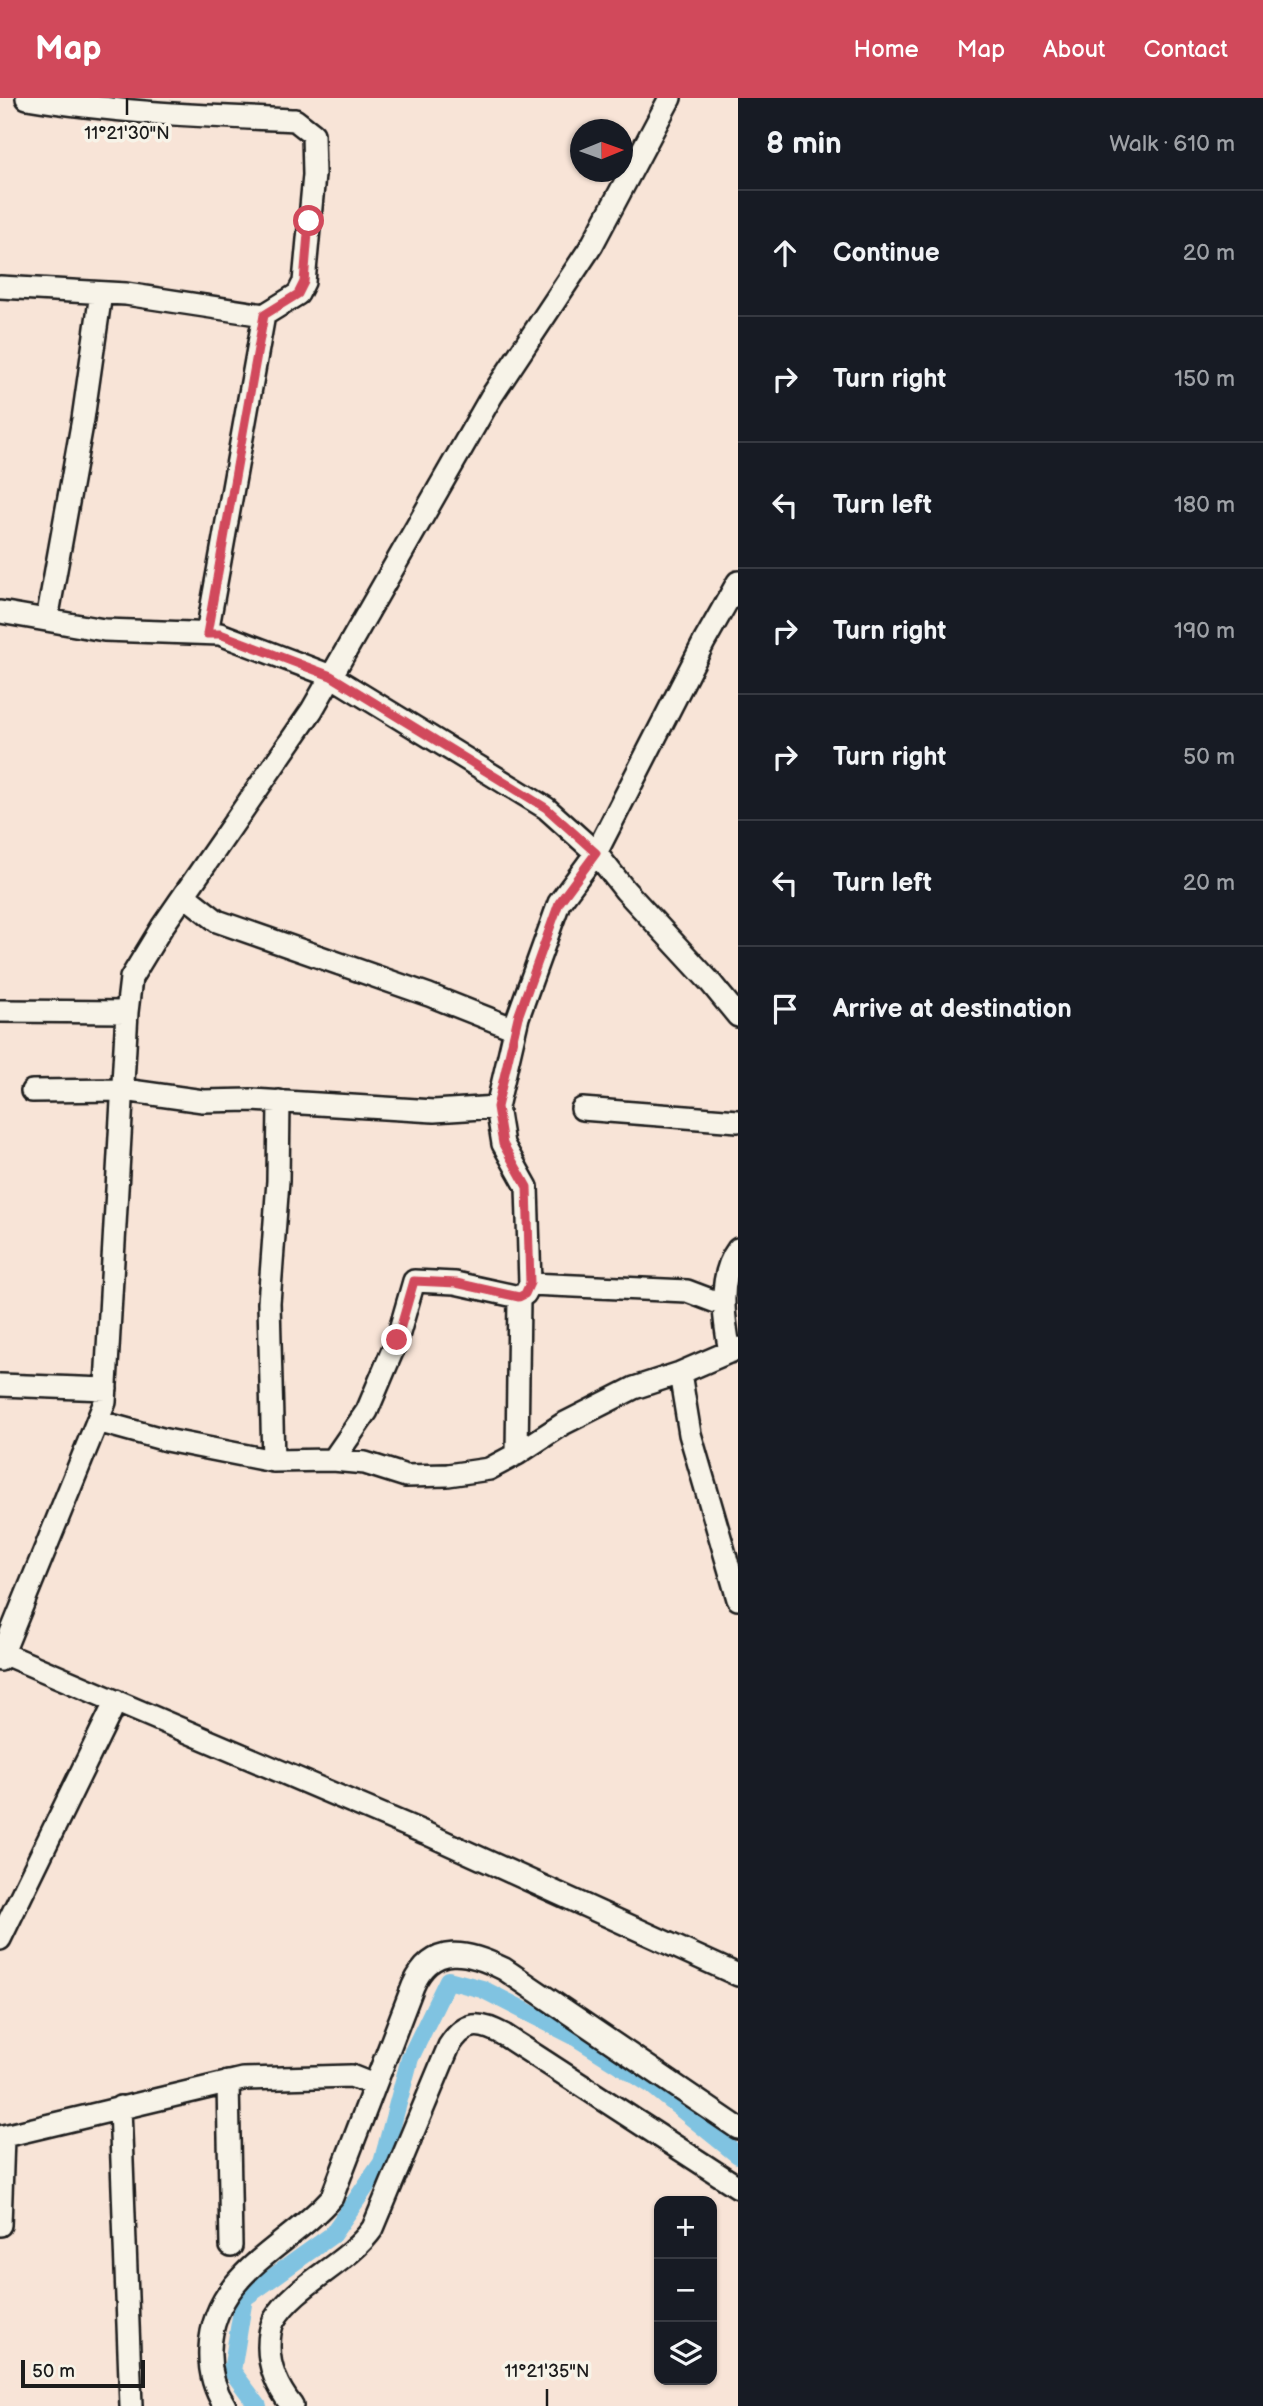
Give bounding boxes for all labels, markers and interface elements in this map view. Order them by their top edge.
text: Map [35,29,101,69]
text: Home [854,35,919,64]
text: Map [957,35,1005,64]
text: About [1043,35,1105,64]
text: Contact [1143,35,1228,64]
north arrow [570,119,633,182]
text: 11°21'30"N [84,123,170,144]
text: 8 min [766,126,842,162]
text: Walk · 610 m [1109,130,1235,158]
route start [293,205,324,236]
icon: ahead [766,234,804,272]
text: Continue [833,238,940,269]
text: 20 m [1183,239,1235,267]
icon: right [766,360,804,398]
text: Turn right [833,364,946,395]
text: 150 m [1174,365,1235,393]
icon: left [766,486,804,524]
text: Turn left [833,490,932,521]
text: 180 m [1174,491,1235,519]
icon: right [766,612,804,650]
text: Turn right [833,616,946,647]
text: 190 m [1174,617,1235,645]
icon: right [766,738,804,776]
text: Turn right [833,742,946,773]
text: 50 m [1183,743,1235,771]
icon: left [766,864,804,902]
text: Turn left [833,868,932,899]
text: 20 m [1183,869,1235,897]
icon: arrive [766,990,804,1028]
text: Arrive at destination [833,994,1072,1025]
route end [381,1324,412,1355]
map controls [654,2196,717,2385]
button: + [654,2196,717,2259]
button: − [654,2259,717,2322]
button: layers [654,2322,717,2385]
scale bar [21,2357,145,2389]
text: 50 m [32,2360,75,2383]
text: 11°21'35"N [504,2361,590,2382]

